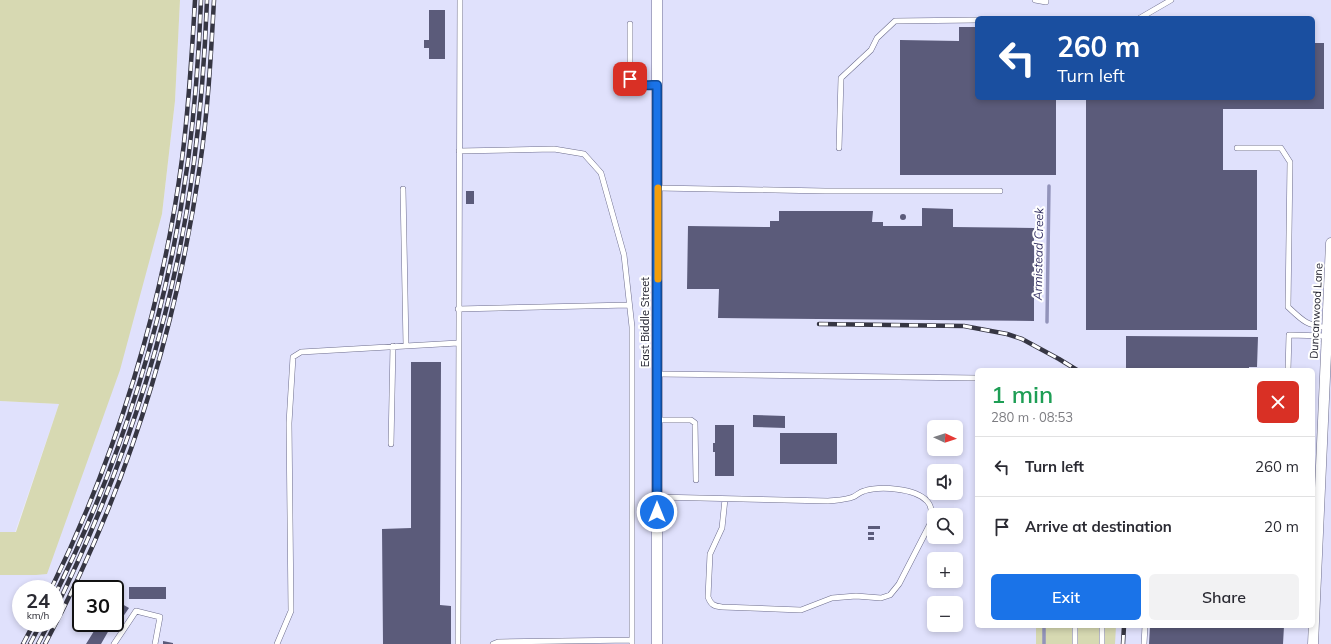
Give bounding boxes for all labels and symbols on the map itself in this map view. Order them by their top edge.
pin [613,62,647,96]
water label: Armistead Creek [1030,207,1046,301]
street label: Duncanwood Lane [1306,263,1326,359]
street label: East Biddle Street [638,277,652,367]
north arrow [927,420,963,456]
position arrow [636,491,678,533]
speed limit sign: 30 [72,580,124,632]

